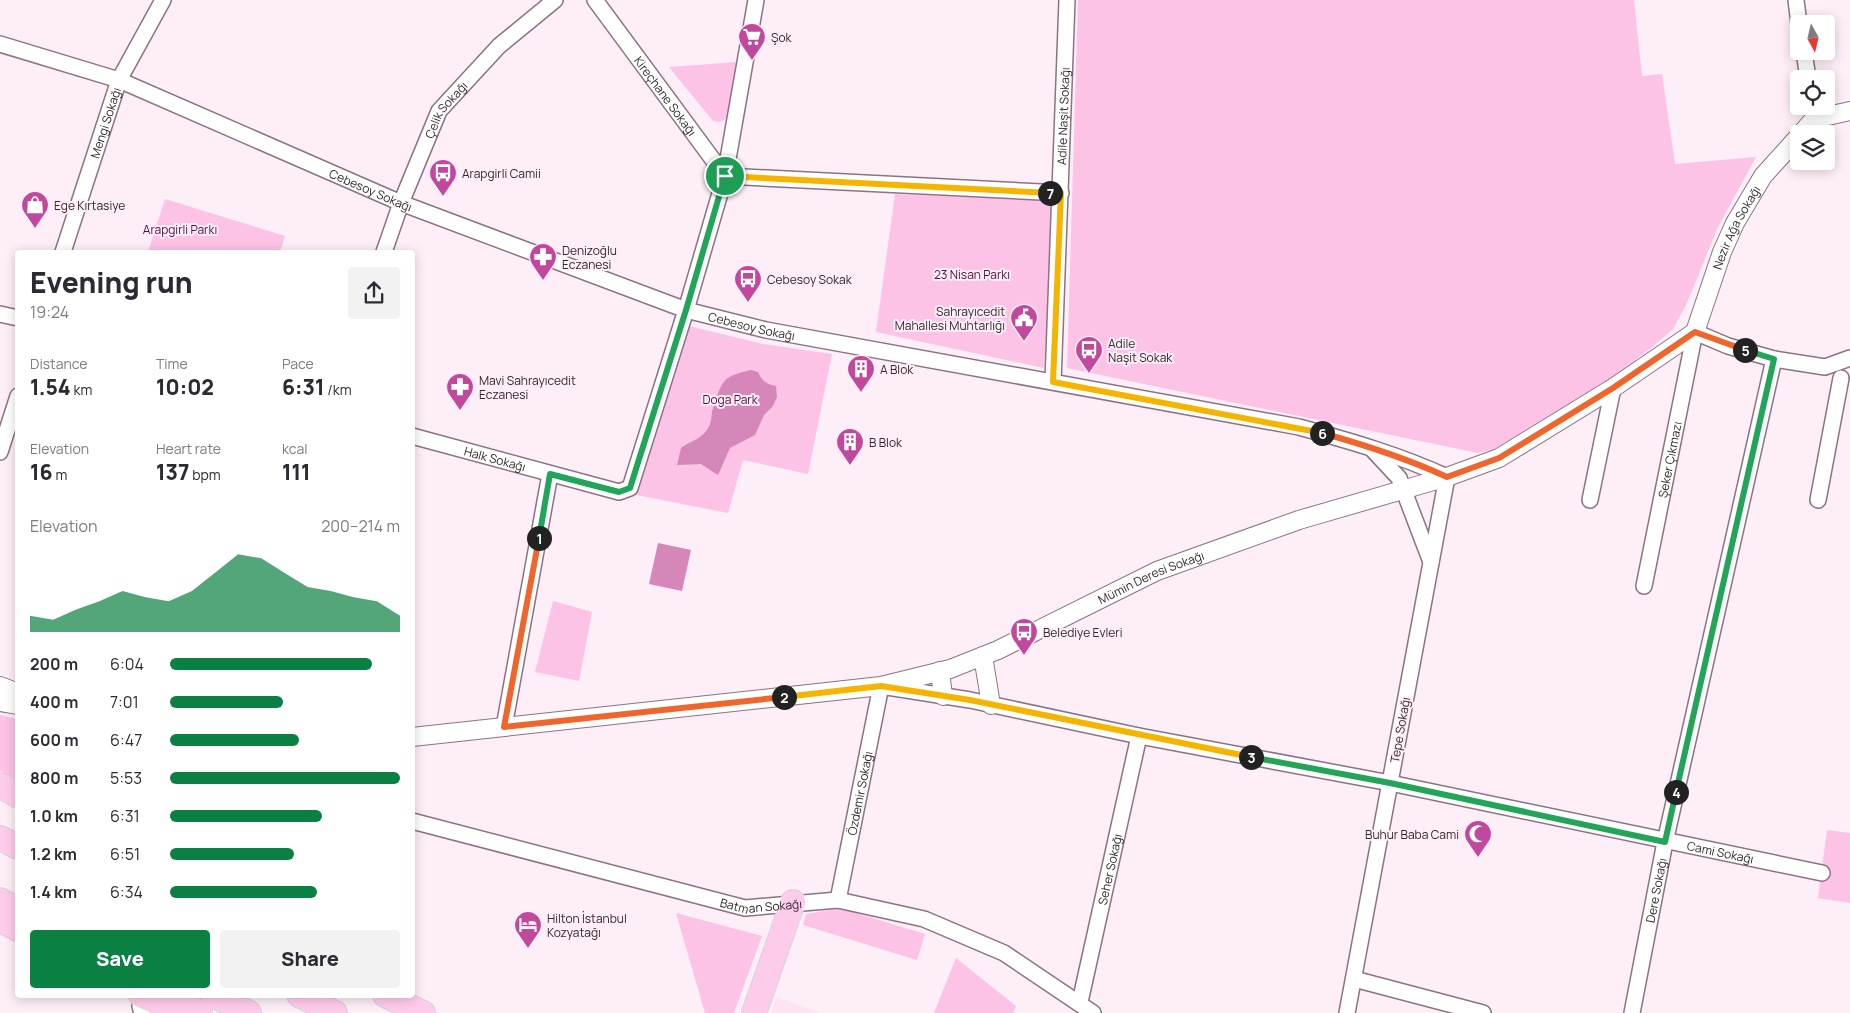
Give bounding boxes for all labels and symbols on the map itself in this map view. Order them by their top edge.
north arrow [1790,15,1835,60]
supermarket icon: Şok [737,22,767,61]
place label: Şok [771,29,792,46]
street label: Kireçhane Sokağı [631,52,701,139]
street label: Adile Naşit Sokağı [1052,67,1073,165]
street label: Çelik Sokağı [420,77,471,141]
street label: Mengi Sokağı [86,85,125,160]
pin [704,155,746,197]
bus stop icon: Arapgirli Camii [428,158,458,197]
street label: Cebesoy Sokağı [327,164,415,215]
place label: Arapgirli Camii [462,165,541,182]
pin: 7 [1038,180,1062,206]
street label: Nezir Ağa Sokağı [1708,182,1764,272]
shop icon: Ege Kırtasiye [20,190,50,229]
place label: Ege Kırtasiye [54,197,125,214]
park label: Arapgirli Parkı [143,221,217,238]
pharmacy icon: Denizoğlu Eczanesi [528,242,558,281]
place label: Denizoğlu Eczanesi [562,242,617,273]
bus stop icon: Cebesoy Sokak [733,264,763,303]
park label: 23 Nisan Parkı [934,266,1010,283]
place label: Cebesoy Sokak [767,271,853,288]
place label: Sahrayıcedit Mahallesi Muhtarlığı [895,303,1005,334]
public building icon: Sahrayıcedit Mahallesi Muhtarlığı [1009,303,1039,342]
street label: Cebesoy Sokağı [706,307,797,344]
bus stop icon: Adile Naşit Sokak [1074,335,1104,374]
place label: Adile Naşit Sokak [1108,335,1173,366]
pin: 5 [1732,338,1758,362]
building icon: A Blok [846,354,876,393]
place label: A Blok [880,361,914,378]
pharmacy icon: Mavi Sahrayıcedit Eczanesi [445,372,475,411]
place label: Mavi Sahrayıcedit Eczanesi [479,372,576,403]
park label: Doga Park [702,391,759,408]
pin: 6 [1310,420,1334,446]
street label: Şeker Çıkmazı [1653,420,1685,499]
building icon: B Blok [835,427,865,466]
place label: B Blok [869,434,903,451]
street label: Halk Sokağı [462,442,528,475]
pin: 1 [526,526,552,550]
street label: Mümin Deresi Sokağı [1095,546,1206,608]
bus stop icon: Belediye Evleri [1009,617,1039,656]
place label: Belediye Evleri [1043,624,1122,641]
pin: 2 [772,684,796,710]
street label: Tepe Sokağı [1386,696,1414,764]
pin: 3 [1238,744,1264,770]
street label: Özdemir Sokağı [843,750,876,837]
pin: 4 [1664,780,1688,804]
mosque icon: Buhur Baba Cami [1463,819,1493,858]
place label: Buhur Baba Cami [1365,826,1459,843]
street label: Seher Sokağı [1093,832,1126,906]
street label: Cami Sokağı [1685,837,1755,867]
street label: Dere Sokağı [1641,856,1670,924]
street label: Batman Sokağı [718,893,802,917]
hotel icon: Hilton İstanbul Kozyatağı [513,910,543,949]
place label: Hilton İstanbul Kozyatağı [547,910,627,941]

